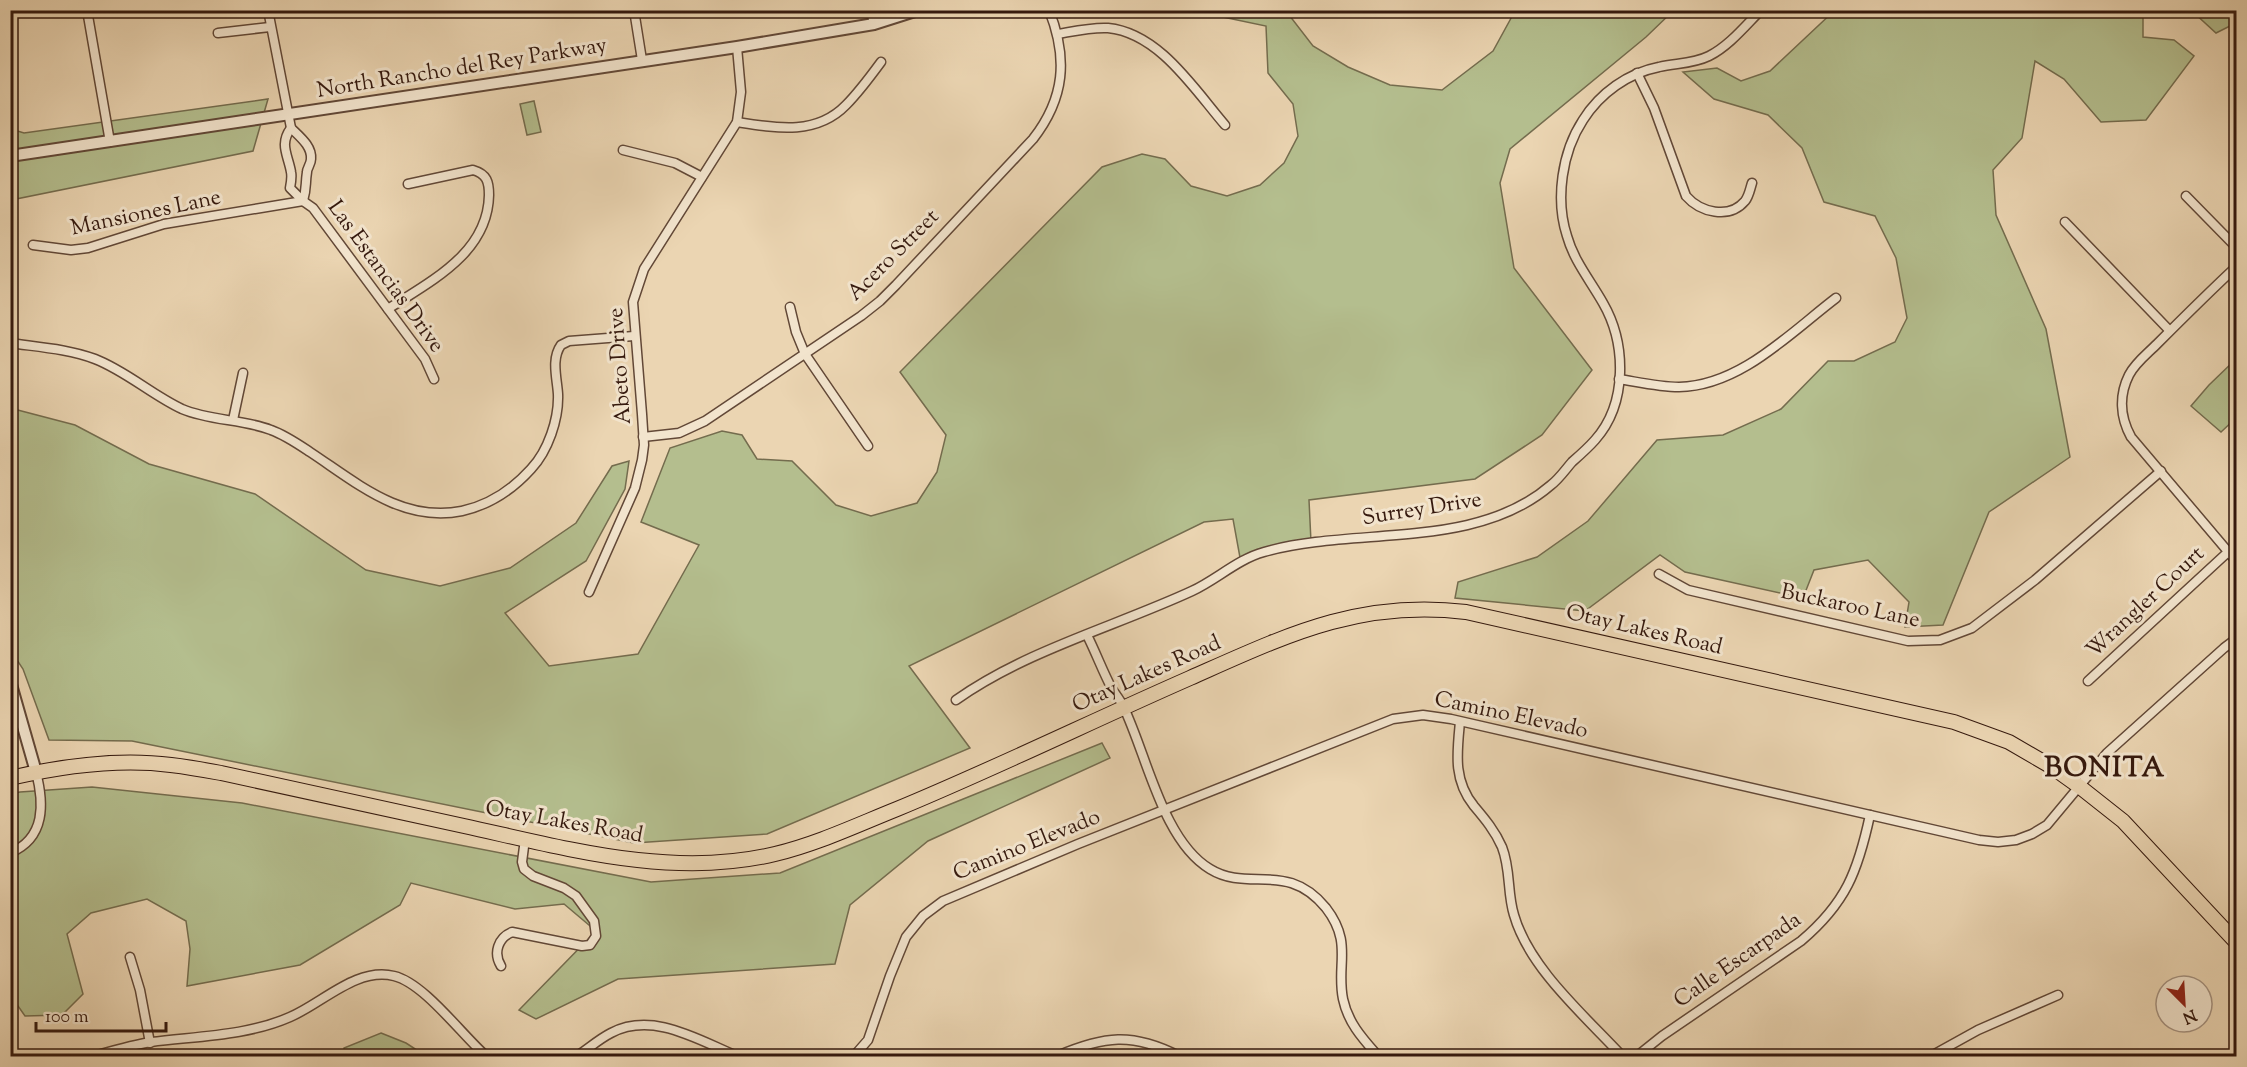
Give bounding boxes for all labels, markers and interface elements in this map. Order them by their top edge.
street label: North Rancho del Rey Parkway [315,30,609,108]
street label: Mansiones Lane [68,182,224,246]
street label: Las Estancias Drive [319,194,451,360]
street label: Acero Street [841,202,948,309]
street label: Abeto Drive [601,307,641,425]
street label: Surrey Drive [1360,485,1484,535]
street label: Wrangler Court [2080,539,2213,666]
street label: Buckaroo Lane [1777,577,1923,637]
street label: Otay Lakes Road [1563,597,1725,665]
street label: Otay Lakes Road [1068,628,1226,722]
street label: Camino Elevado [1431,684,1591,748]
district label: BONITA [2044,749,2166,789]
street label: Otay Lakes Road [483,793,645,853]
street label: Camino Elevado [949,802,1105,890]
street label: Calle Escarpada [1668,905,1808,1017]
north arrow [2154,974,2214,1034]
scale bar [36,995,166,1033]
text: N [2178,1002,2200,1029]
text: 100 m [45,1005,89,1031]

